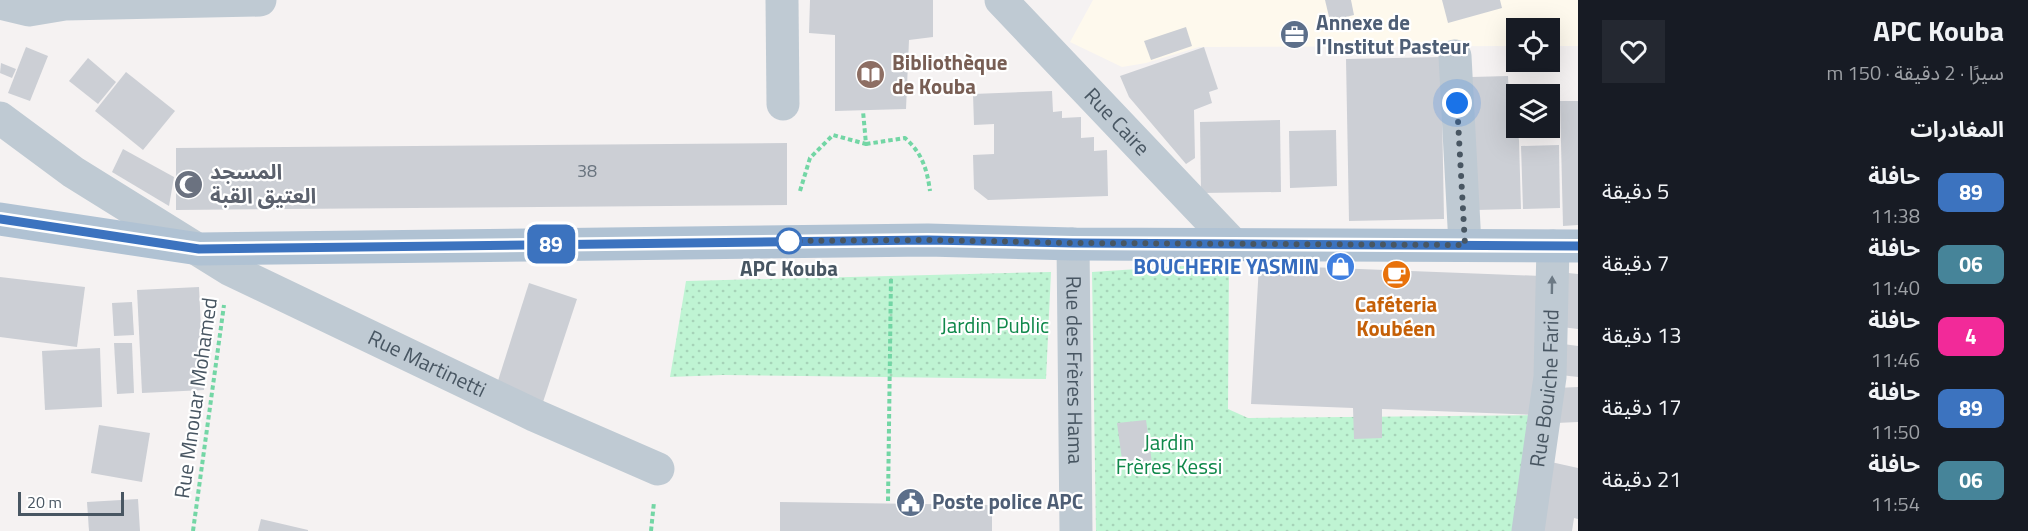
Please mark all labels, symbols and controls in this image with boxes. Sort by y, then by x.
place label: Annexe de l'Institut Pasteur [1316,6,1470,62]
text: APC Kouba [1873,9,2004,52]
map controls [1506,18,1560,138]
button: locate [1506,18,1560,72]
office icon: Annexe de l'Institut Pasteur [1279,19,1311,51]
button: heart [1602,20,1665,83]
place label: Bibliothèque de Kouba [892,46,1008,102]
text: سيرًا · 2 دقيقة · 150 m [1826,57,2004,88]
library icon: Bibliothèque de Kouba [855,59,887,91]
street label: Rue Caire [1077,80,1158,162]
button: layers [1506,84,1560,138]
your location [1442,88,1472,118]
text: المغادرات [1910,112,2004,146]
place label: المسجد العتيق القبة [210,155,316,211]
house number: 38 [577,157,597,184]
text: حافلة [1868,159,1920,193]
mosque icon: المسجد العتيق القبة [173,168,205,200]
text: 5 دقيقة [1602,174,1669,208]
text: 89 [1959,176,1983,208]
text: 11:38 [1871,200,1920,231]
line badge: 89 [524,224,578,264]
text: 89 [539,228,563,260]
marker: APC Kouba [776,228,802,254]
text: حافلة [1868,231,1920,265]
text: 7 دقيقة [1602,246,1669,280]
text: 06 [1959,248,1983,280]
place label: BOUCHERIE YASMIN [1133,250,1319,282]
shop icon: BOUCHERIE YASMIN [1324,251,1356,283]
place label: APC Kouba [740,252,838,284]
cafe icon: Caféteria Koubéen [1380,258,1412,290]
text: 11:40 [1871,272,1920,303]
street label: Rue des Frères Hama [1058,276,1092,465]
one-way arrow [1547,276,1557,295]
place label: Caféteria Koubéen [1355,288,1438,344]
street label: Rue Mnouar Mohamed [165,295,225,500]
text: حافلة [1868,303,1920,337]
park label: Jardin Public [941,309,1049,341]
street label: Rue Bouiche Farid [1520,309,1567,469]
text: 13 دقيقة [1602,318,1682,352]
text: 4 [1965,320,1977,352]
street label: Rue Martinetti [363,321,492,405]
text: 11:46 [1871,344,1920,375]
text: حافلة [1868,375,1920,409]
text: 17 دقيقة [1602,390,1682,424]
text: 89 [1959,392,1983,424]
text: 11:50 [1871,416,1920,447]
park label: Jardin Frères Kessi [1116,426,1222,482]
text: حافلة [1868,447,1920,481]
text: 21 دقيقة [1602,462,1682,496]
text: 06 [1959,464,1983,496]
place label: Poste police APC [932,485,1083,517]
public building icon: Poste police APC [895,486,927,518]
text: 11:54 [1871,488,1920,519]
scale bar [18,489,124,516]
text: 20 m [27,490,62,514]

